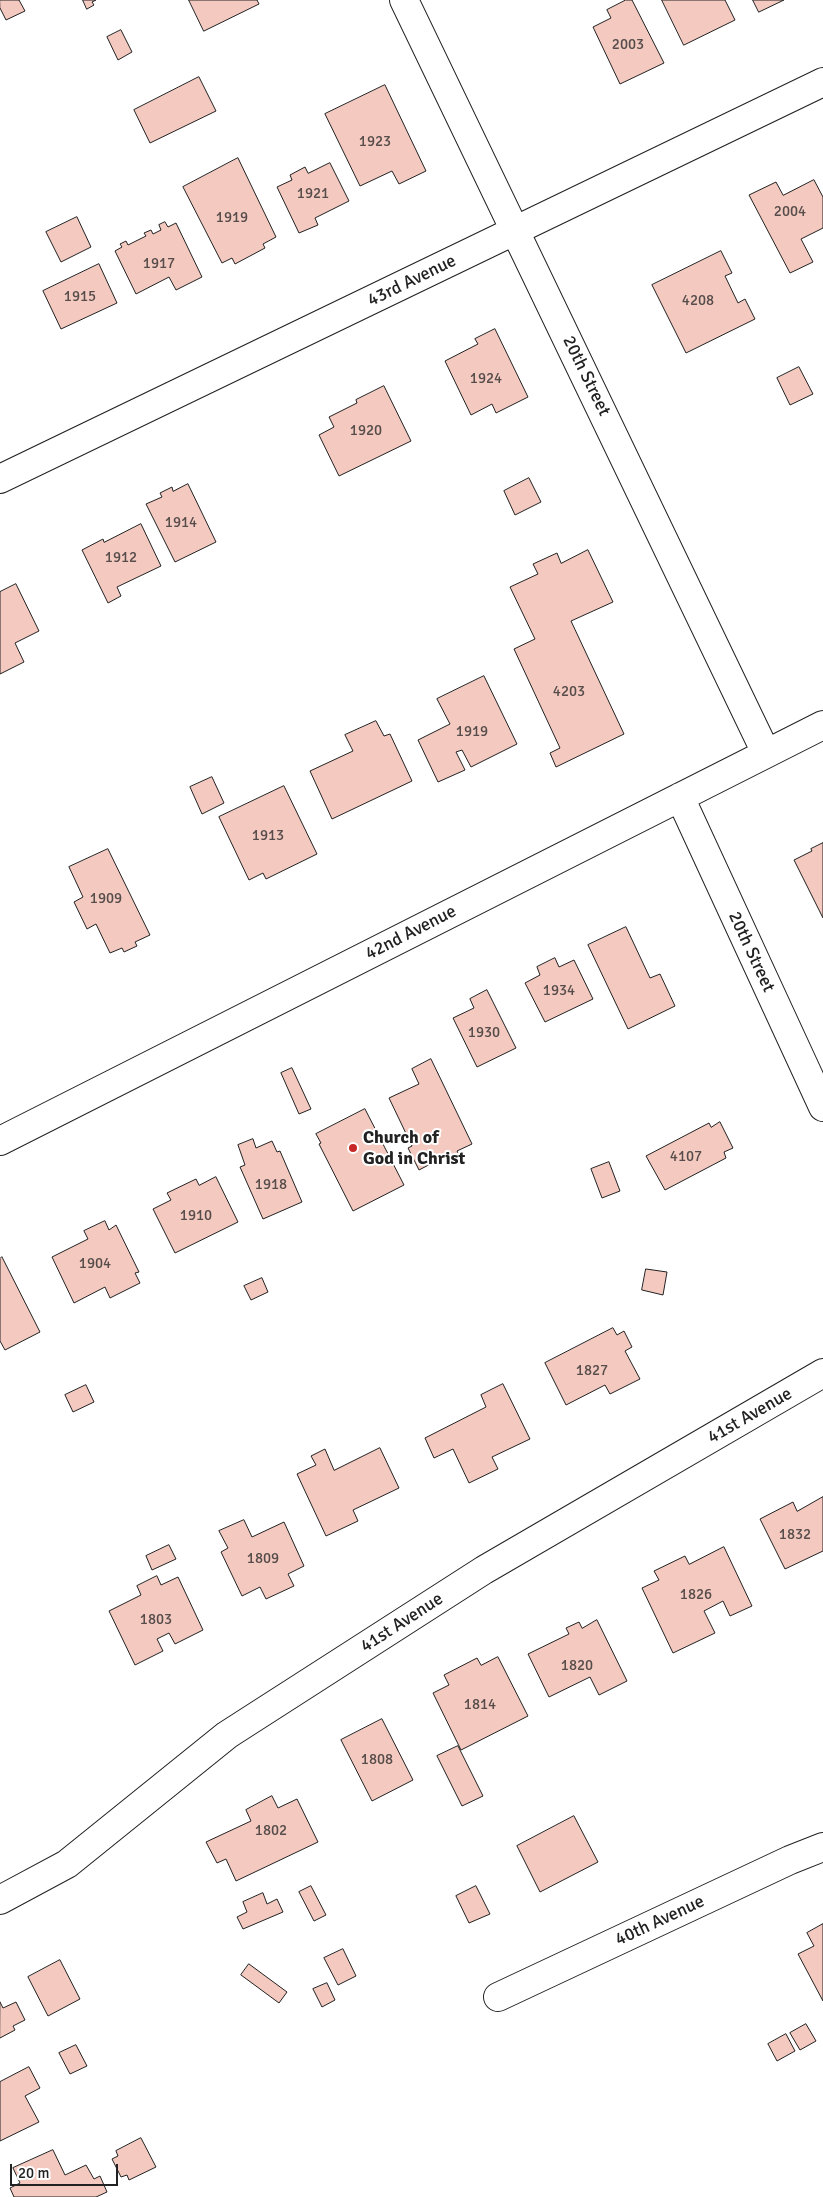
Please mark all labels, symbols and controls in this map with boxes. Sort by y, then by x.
house number: 2003 [612,36,644,54]
house number: 1923 [359,133,391,151]
house number: 1921 [297,185,329,203]
house number: 2004 [774,203,806,221]
house number: 1919 [216,209,248,227]
street label: 43rd Avenue [364,250,460,312]
house number: 1917 [143,255,175,273]
house number: 1915 [64,288,96,306]
house number: 4208 [682,292,714,310]
street label: 20th Street [557,332,615,420]
house number: 1924 [470,370,502,388]
house number: 1920 [350,422,382,440]
house number: 1914 [165,514,197,532]
house number: 1912 [105,549,137,567]
house number: 4203 [553,683,585,701]
house number: 1919 [456,723,488,741]
house number: 1913 [252,827,284,845]
house number: 1909 [90,890,122,908]
street label: 42nd Avenue [362,901,460,965]
street label: 20th Street [723,908,779,996]
house number: 1934 [543,982,575,1000]
house number: 1930 [468,1024,500,1042]
place label: Church of God in Christ [363,1127,465,1170]
marker: Church of God in Christ [347,1142,359,1154]
house number: 4107 [670,1148,702,1166]
house number: 1918 [255,1176,287,1194]
house number: 1910 [180,1207,212,1225]
house number: 1904 [79,1255,111,1273]
house number: 1827 [576,1362,608,1380]
street label: 41st Avenue [704,1383,796,1449]
house number: 1832 [779,1526,811,1544]
house number: 1809 [247,1550,279,1568]
house number: 1826 [680,1586,712,1604]
street label: 41st Avenue [357,1588,447,1658]
house number: 1803 [140,1611,172,1629]
house number: 1820 [561,1657,593,1675]
house number: 1814 [464,1696,496,1714]
house number: 1808 [361,1751,393,1769]
house number: 1802 [255,1822,287,1840]
street label: 40th Avenue [612,1891,708,1951]
scale bar [12,2154,120,2186]
text: 20 m [18,2164,49,2182]

